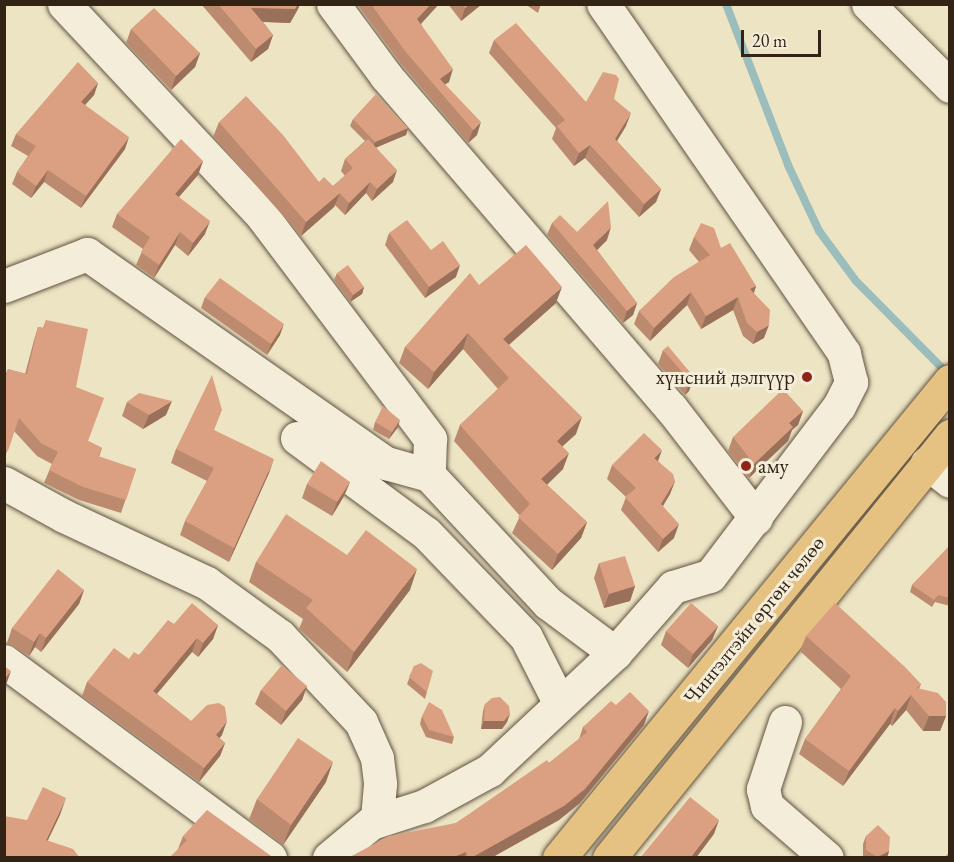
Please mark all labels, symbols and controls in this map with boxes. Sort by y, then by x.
scale bar [744,18,824,56]
text: 20 m [752,29,787,52]
place label: хүнсний дэлгүүр [656,364,795,390]
marker: хүнсний дэлгүүр [800,370,814,384]
place label: аму [758,453,789,479]
marker: аму [739,459,753,473]
street label: Чингэлтэйн өргөн чөлөө [678,531,830,709]

